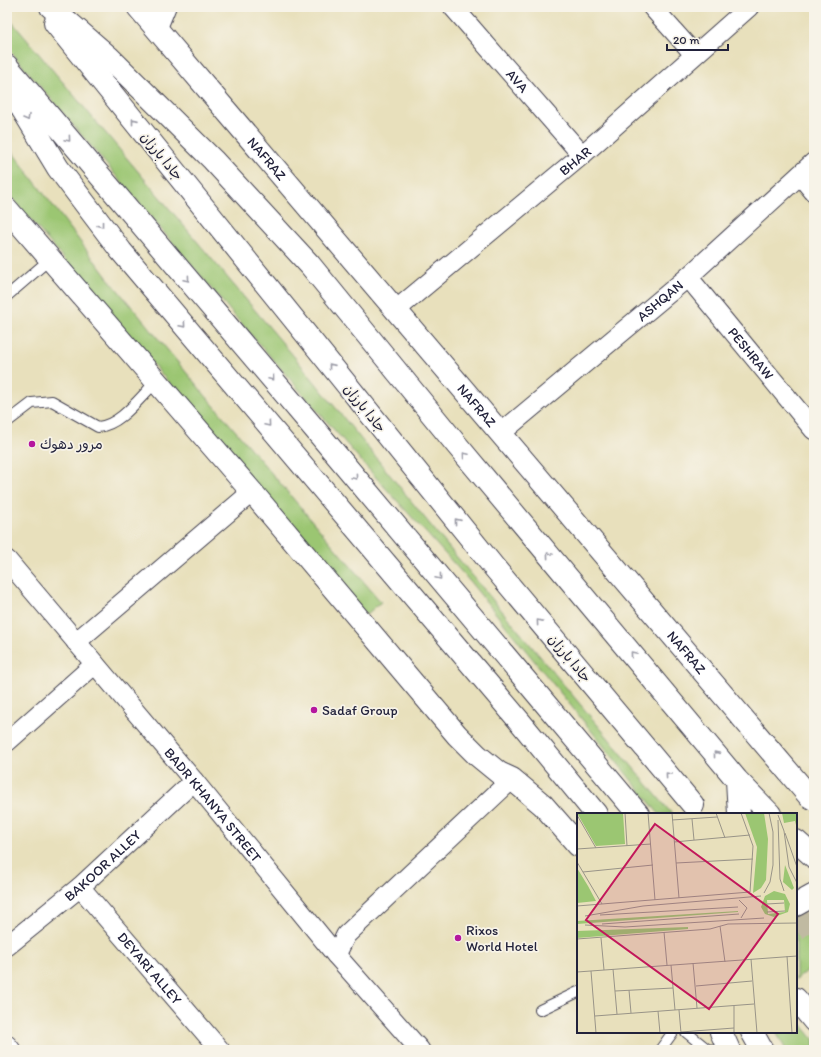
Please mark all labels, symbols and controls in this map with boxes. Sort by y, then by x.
scale bar [667,26,728,52]
text: 20 m [673,33,700,47]
street label: AVA [502,66,532,96]
one-way arrow [23,114,30,121]
one-way arrow [132,119,139,126]
street label: جادا بارزان [137,129,186,184]
one-way arrow [64,134,71,141]
street label: NAFRAZ [243,134,290,184]
street label: BHAR [556,143,595,179]
one-way arrow [96,220,103,227]
one-way arrow [183,274,190,281]
street label: ASHQAN [634,277,687,325]
one-way arrow [179,320,186,328]
street label: PESHRAW [724,324,777,383]
one-way arrow [329,363,336,370]
one-way arrow [267,373,274,381]
street label: جادا بارزان [340,381,389,436]
street label: NAFRAZ [453,381,500,431]
one-way arrow [263,419,270,427]
place label: مرور دهوك [40,436,103,453]
marker: مرور دهوك [27,439,37,449]
one-way arrow [462,453,469,460]
one-way arrow [351,473,358,480]
one-way arrow [454,519,461,526]
one-way arrow [546,552,553,559]
one-way arrow [434,572,441,579]
one-way arrow [537,619,544,626]
street label: NAFRAZ [663,628,709,678]
street label: جادا بارزان [545,631,595,686]
one-way arrow [630,651,637,659]
place label: Sadaf Group [322,702,398,719]
marker: Sadaf Group [309,705,319,715]
street label: BADR KHANYA STREET [160,744,265,866]
one-way arrow [714,751,721,758]
one-way arrow [665,772,672,779]
inset map [577,813,797,1033]
street label: BAKOOR ALLEY [61,827,145,905]
place label: Rixos World Hotel [466,922,538,955]
street label: DEYARI ALLEY [114,929,185,1008]
marker: Rixos World Hotel [453,933,463,943]

